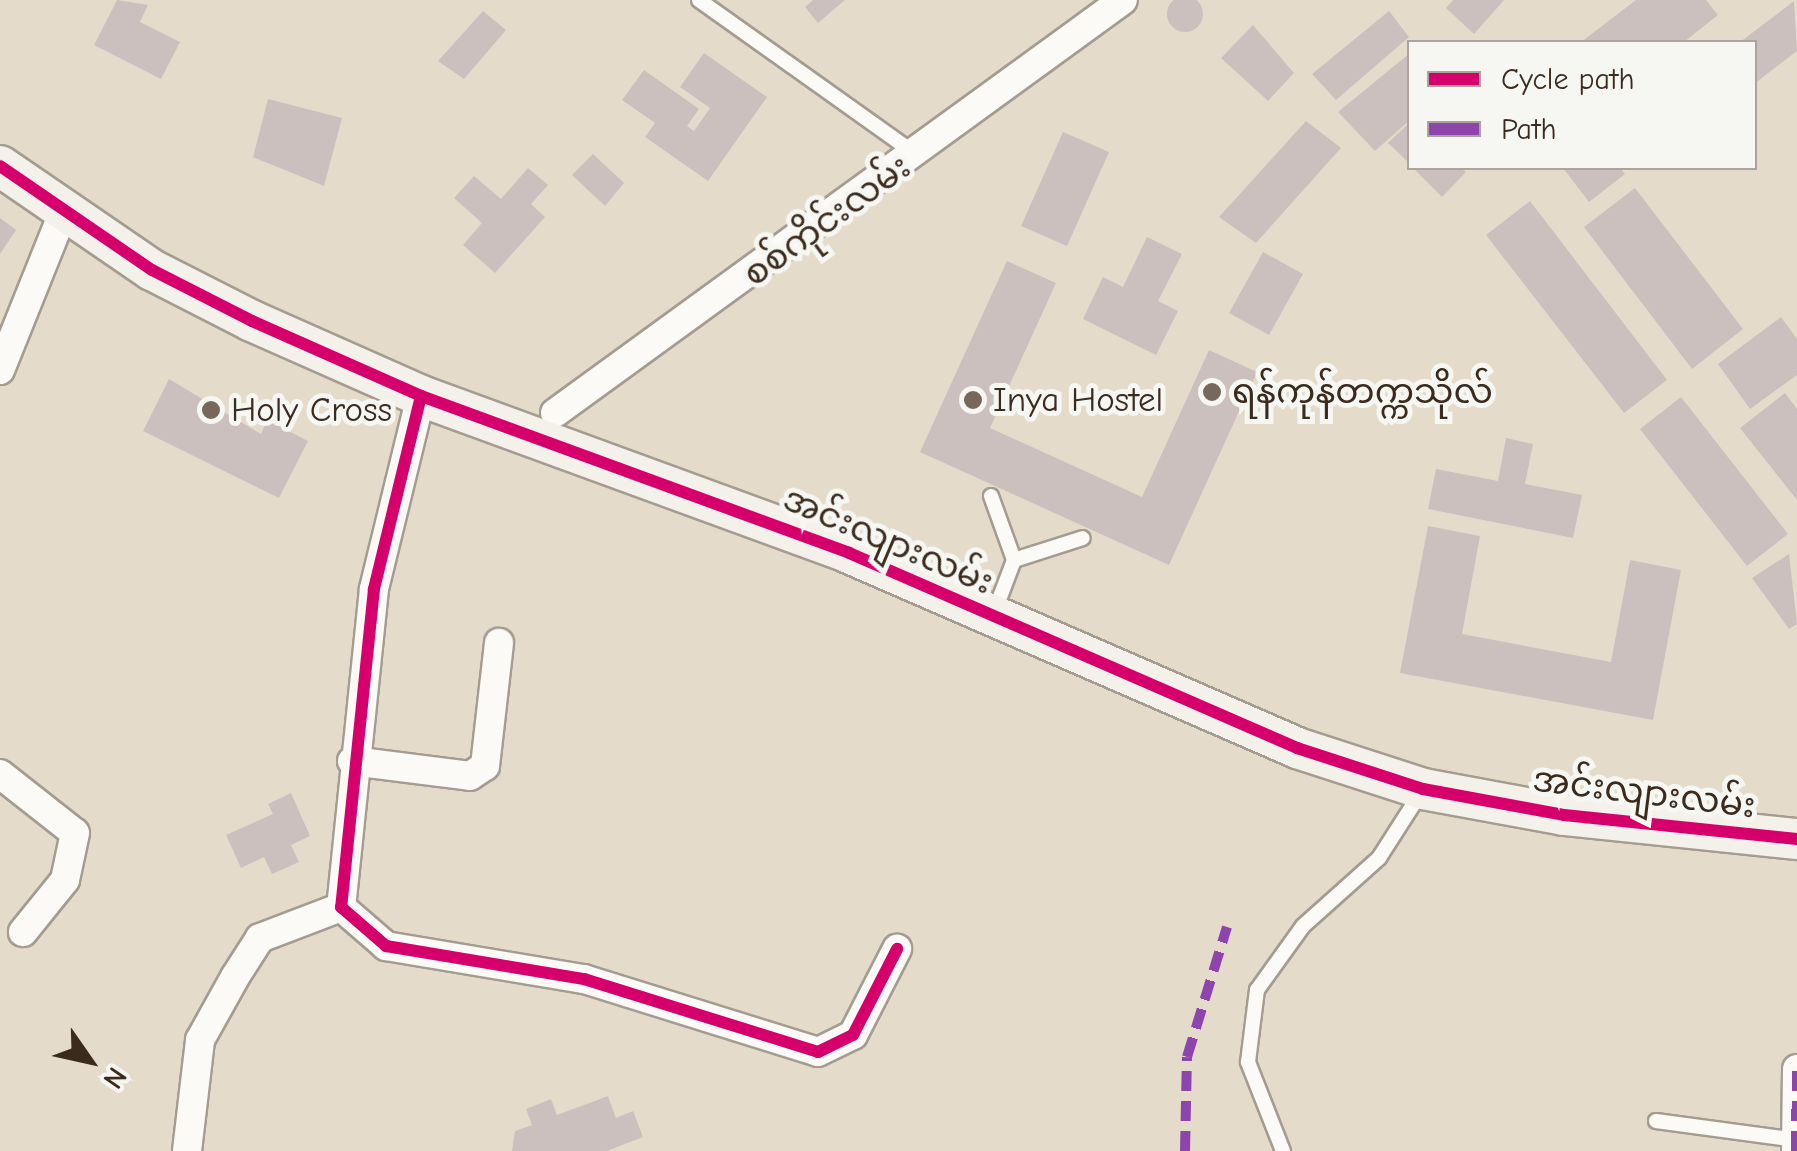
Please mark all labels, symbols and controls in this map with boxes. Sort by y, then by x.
legend [1407,40,1757,170]
text: Cycle path [1501,62,1635,97]
text: Path [1501,112,1557,147]
street label: စစ်ကိုင်းလမ်း [735,146,919,296]
place label: ရန်ကုန်တက္ကသိုလ် [1232,371,1493,413]
place label: Inya Hostel [993,379,1163,421]
marker: ရန်ကုန်တက္ကသိုလ် [1201,381,1223,403]
place label: Holy Cross [231,389,392,431]
marker: Inya Hostel [962,389,984,411]
marker: Holy Cross [200,399,222,421]
street label: အင်းလျားလမ်း [777,478,999,604]
street label: အင်းလျားလမ်း [1530,759,1758,827]
north arrow [40,1011,140,1111]
text: N [97,1061,133,1094]

